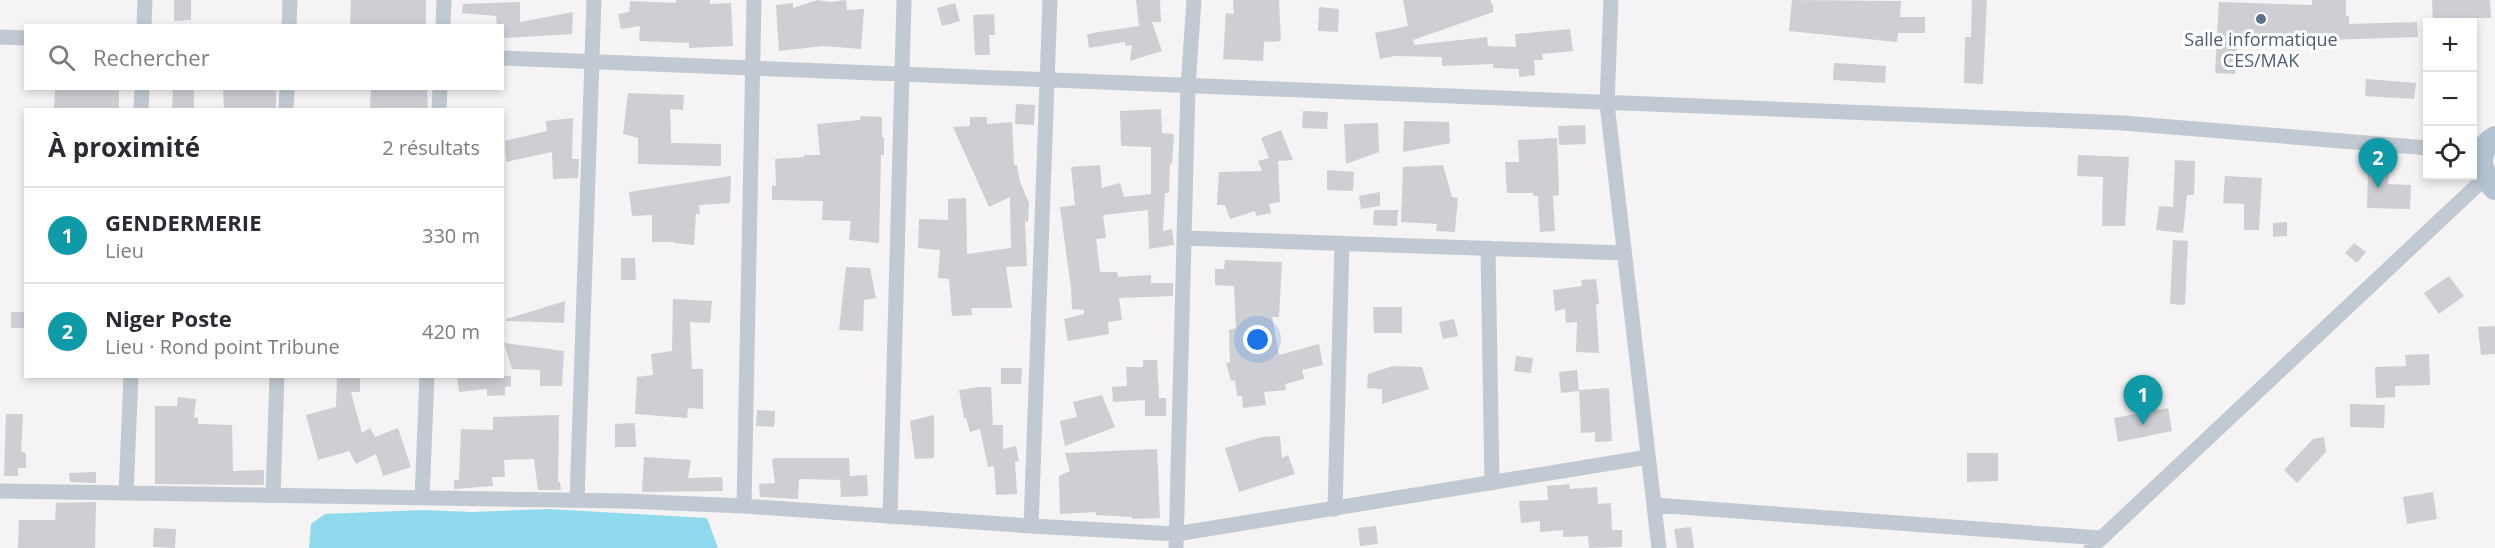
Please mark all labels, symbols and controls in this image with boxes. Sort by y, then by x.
marker: Salle informatique CES/MAK [2254,12,2268,26]
map controls [2423,18,2477,180]
button: + [2423,18,2477,72]
search box [24,24,504,90]
place label: Salle informatique CES/MAK [2184,27,2338,72]
icon: search [45,41,78,74]
text: Rechercher [93,42,210,72]
button: − [2423,72,2477,126]
button: locate [2423,126,2477,180]
text: À proximité [48,129,200,165]
text: 2 résultats [382,134,480,161]
pin: 2 [2358,138,2398,188]
text: GENDERMERIE [105,207,261,237]
text: 1 [62,222,73,249]
text: 330 m [422,222,480,249]
text: Lieu [105,237,144,264]
text: Niger Poste [105,303,232,333]
text: 2 [62,318,73,345]
text: 420 m [422,318,480,345]
your location [1243,325,1272,354]
text: Lieu · Rond point Tribune [105,333,340,360]
pin: 1 [2124,376,2162,425]

